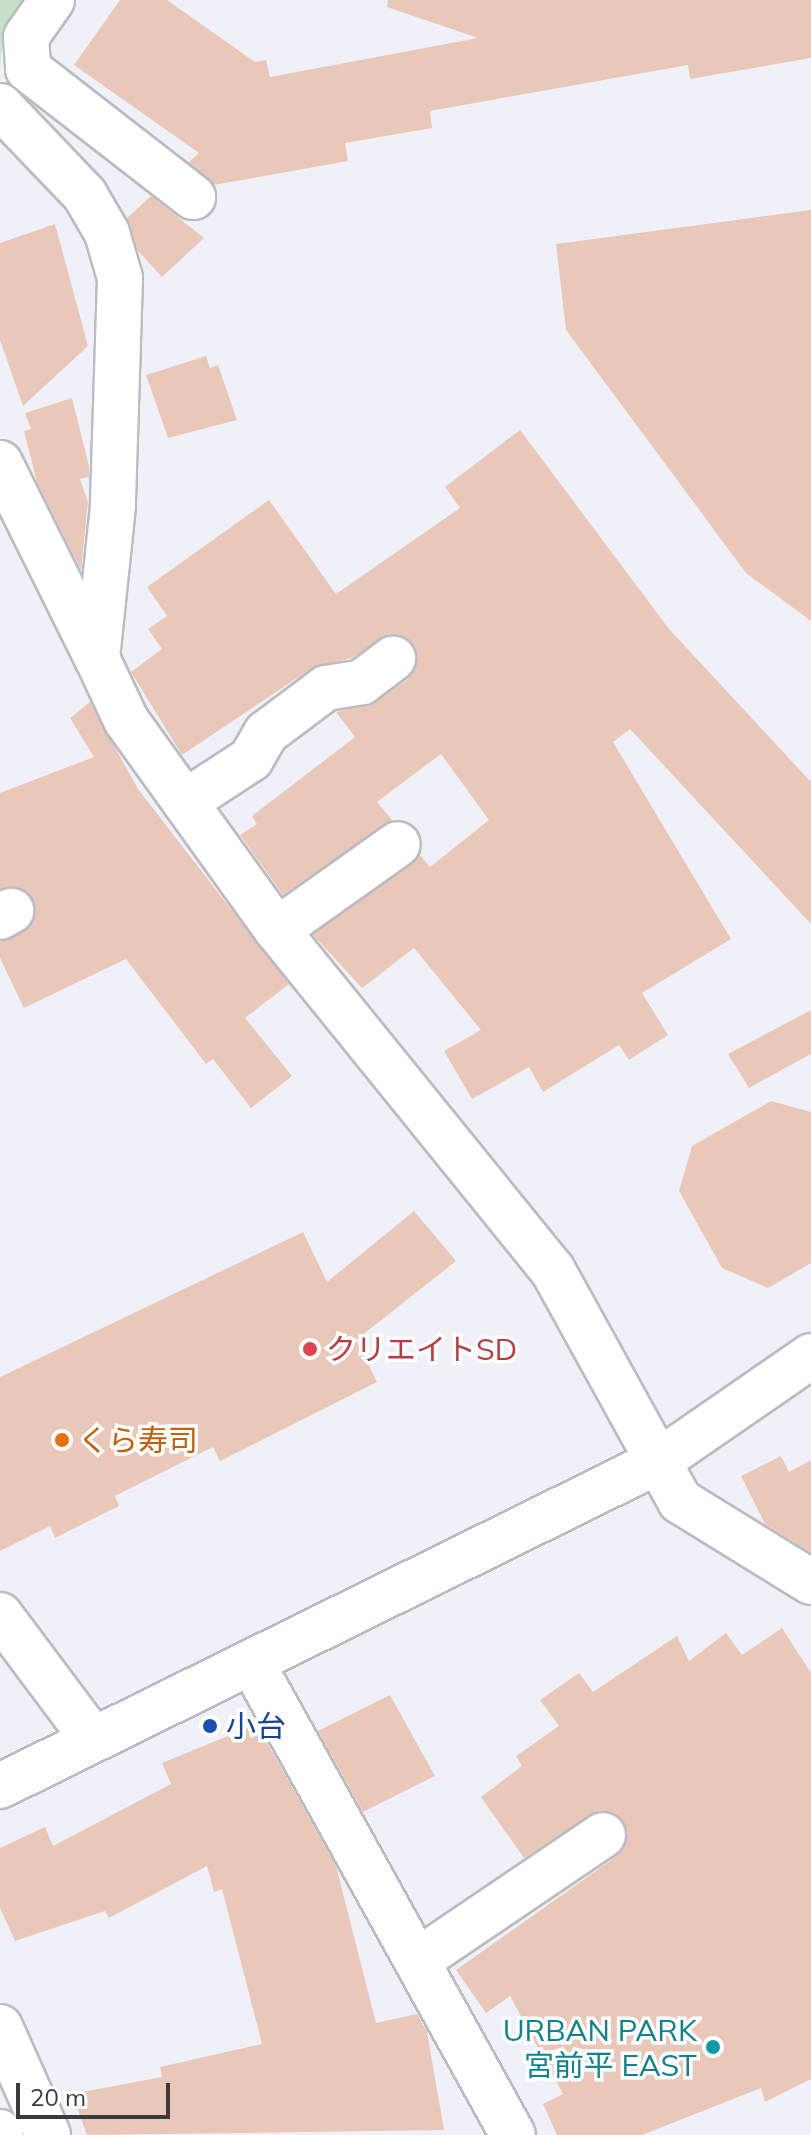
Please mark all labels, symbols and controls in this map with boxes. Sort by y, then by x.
place label: クリエイトSD [326,1331,517,1367]
marker: クリエイトSD [301,1340,319,1358]
place label: くら寿司 [78,1422,198,1458]
marker: くら寿司 [53,1431,71,1449]
place label: 小台 [226,1708,286,1744]
marker: 小台 [201,1717,219,1735]
place label: URBAN PARK 宮前平 EAST [503,2012,697,2082]
marker: URBAN PARK 宮前平 EAST [704,2038,722,2056]
scale bar [20,2067,174,2117]
text: 20 m [30,2082,86,2112]

